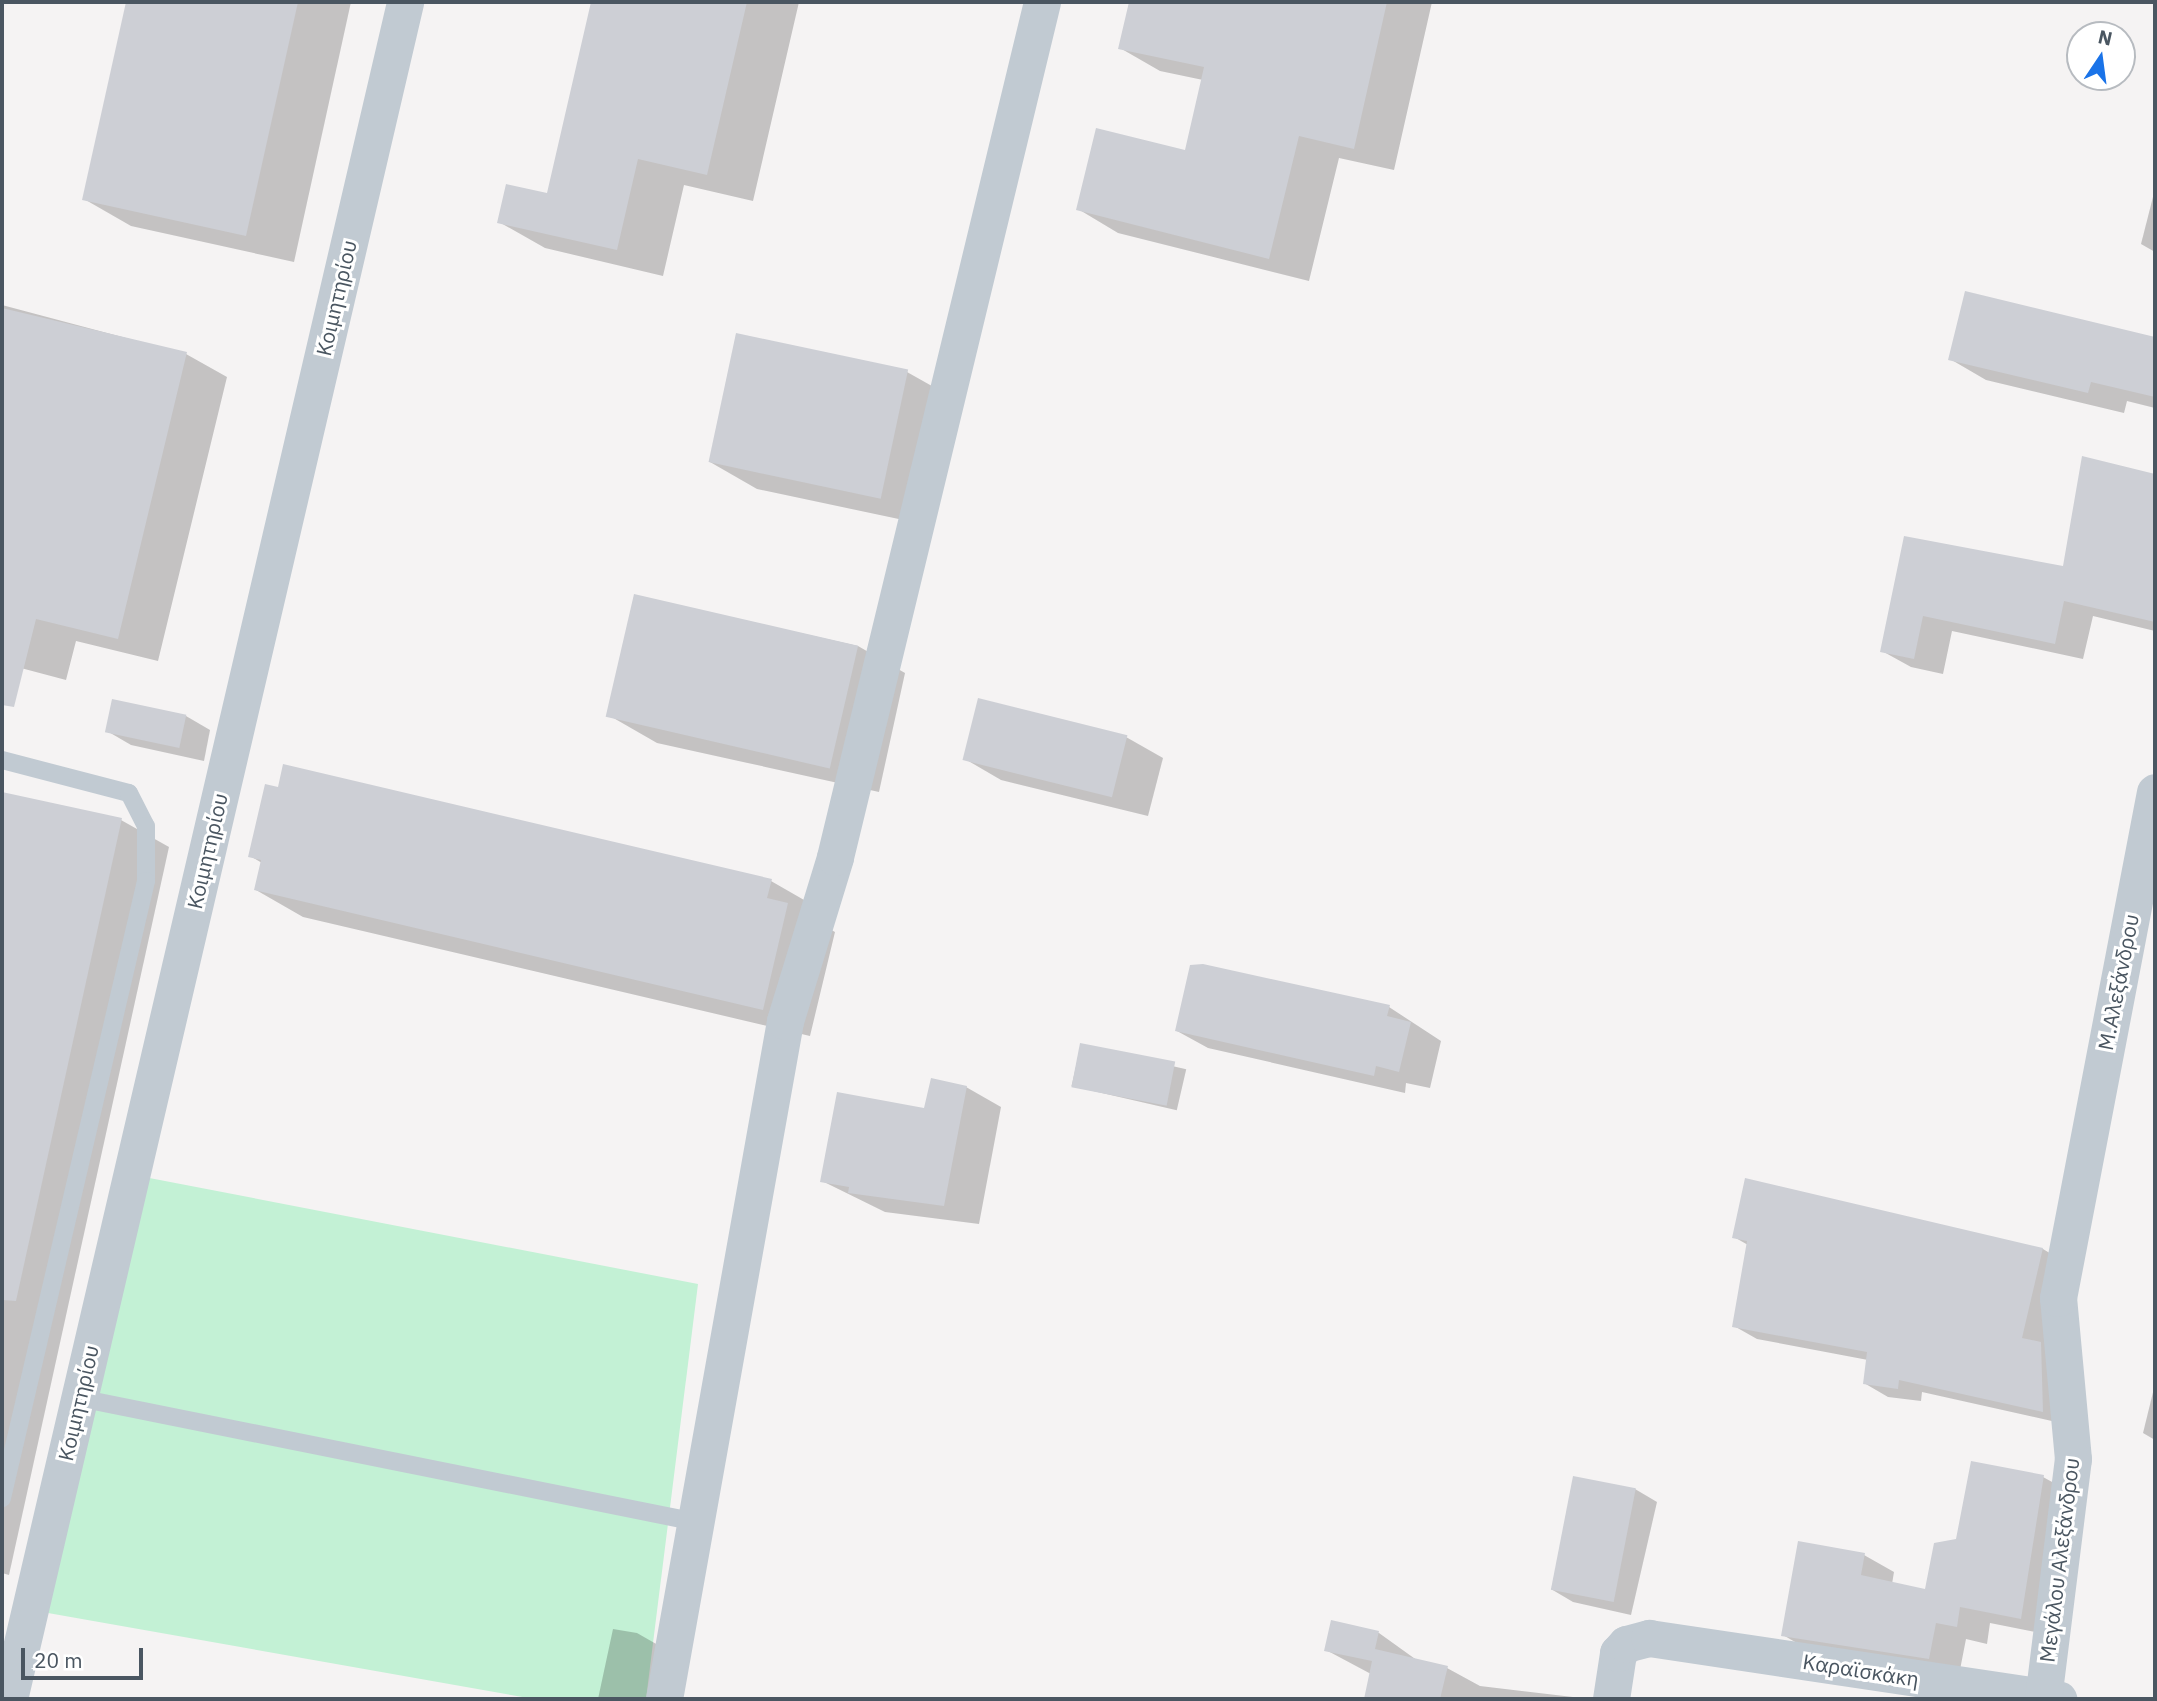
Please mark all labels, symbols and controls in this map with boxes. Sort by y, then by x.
north arrow [2066,21,2136,91]
text: N [2096,24,2115,51]
street label: Κοιμητηρίου [310,238,362,358]
street label: Κοιμητηρίου [181,791,233,911]
street label: Μ.Αλεξάνδρου [2092,912,2144,1052]
street label: Κοιμητηρίου [52,1343,104,1463]
street label: Μεγάλου Αλεξάνδρου [2034,1456,2084,1664]
scale bar [24,1634,147,1678]
text: 20 m [34,1646,83,1674]
street label: Καραϊσκάκη [1801,1648,1921,1692]

